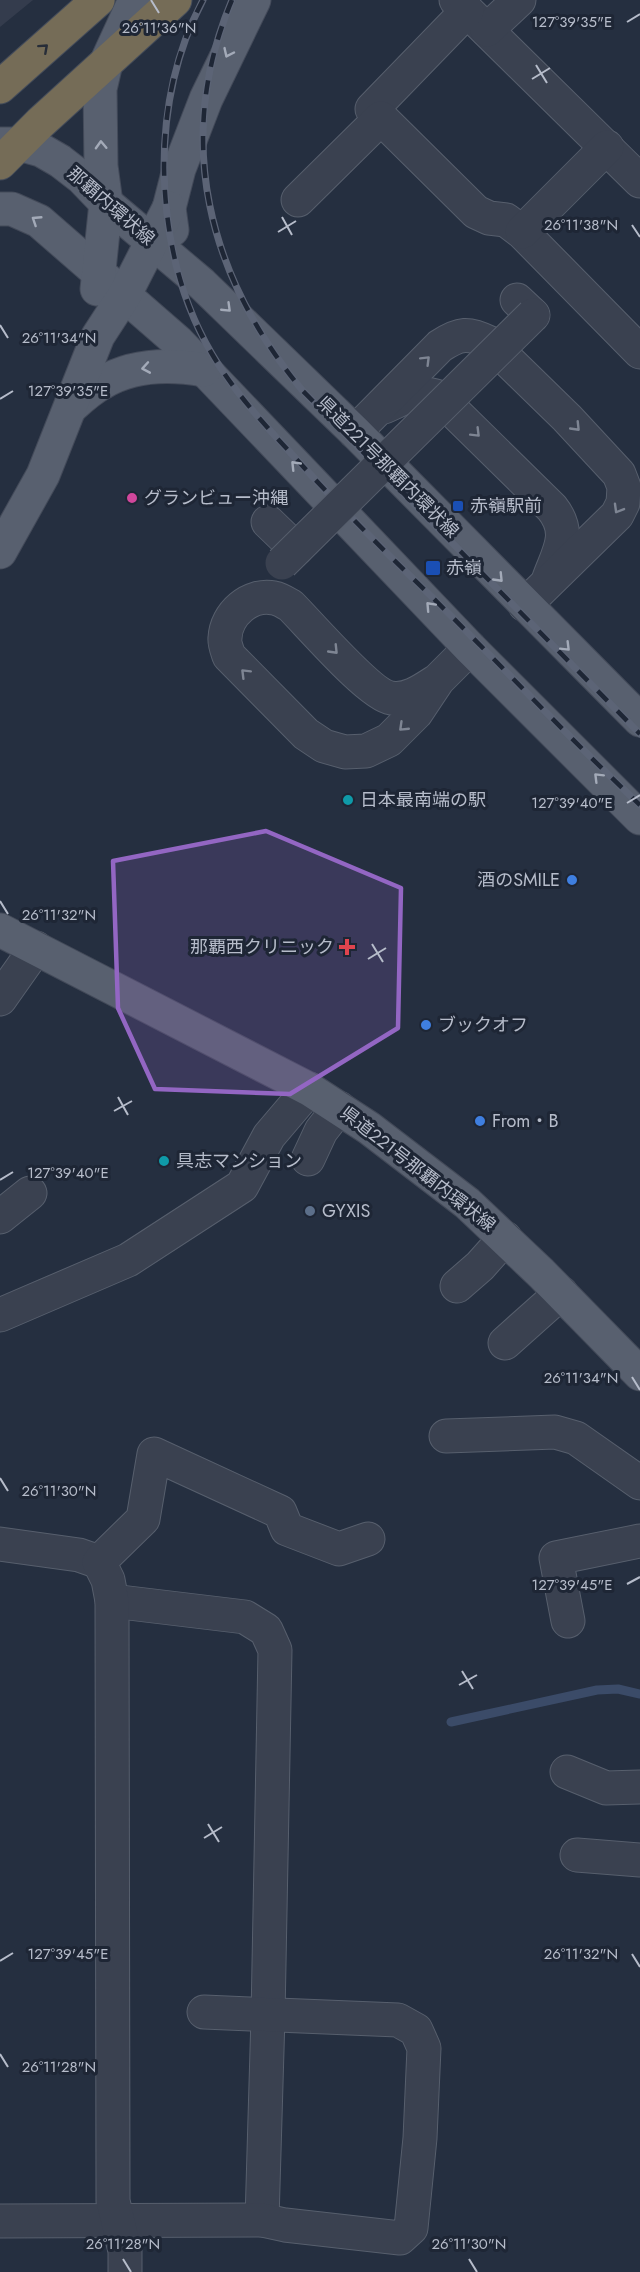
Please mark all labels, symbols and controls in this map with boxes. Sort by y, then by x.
text: 127°39'35"E [532,11,612,33]
text: 26°11'36"N [122,17,196,39]
one-way arrow [37,44,48,55]
one-way arrow [224,46,236,57]
one-way arrow [94,140,107,149]
street label: 那覇内環状線 [62,161,160,251]
text: 26°11'38"N [544,214,618,236]
one-way arrow [32,216,42,228]
one-way arrow [220,301,230,312]
text: 26°11'34"N [22,327,96,349]
one-way arrow [418,357,429,368]
one-way arrow [141,362,151,374]
text: 127°39'35"E [28,380,108,402]
street label: 県道221号那覇内環状線 [311,390,465,544]
one-way arrow [569,421,580,431]
one-way arrow [470,426,480,437]
one-way arrow [292,461,303,472]
place label: グランビュー沖縄 [144,485,288,511]
marker: グランビュー沖縄 [125,491,139,505]
place label: 赤嶺駅前 [470,493,542,519]
marker: 赤嶺駅前 [451,499,465,513]
one-way arrow [614,503,625,514]
place label: 赤嶺 [446,555,482,581]
marker: 赤嶺 [424,559,442,577]
one-way arrow [492,571,503,582]
one-way arrow [426,602,437,613]
one-way arrow [559,639,570,650]
one-way arrow [327,643,338,653]
one-way arrow [242,669,253,680]
one-way arrow [399,719,410,730]
one-way arrow [595,773,606,784]
place label: 日本最南端の駅 [360,787,486,813]
text: 127°39'40"E [531,792,613,814]
marker: 日本最南端の駅 [341,793,355,807]
place label: 酒のSMILE [477,867,560,893]
marker: 酒のSMILE [565,873,579,887]
text: 26°11'32"N [22,904,96,926]
place label: 那覇西クリニック [190,934,334,960]
marker: 那覇西クリニック [338,938,356,956]
place label: ブックオフ [438,1012,528,1038]
marker: ブックオフ [419,1018,433,1032]
street label: 県道221号那覇内環状線 [335,1100,501,1238]
place label: From・B [492,1108,558,1134]
marker: From・B [473,1114,487,1128]
place label: 具志マンション [176,1148,302,1174]
marker: 具志マンション [157,1154,171,1168]
text: 127°39'40"E [27,1162,109,1184]
place label: GYXIS [322,1198,370,1224]
marker: GYXIS [303,1204,317,1218]
text: 26°11'34"N [544,1367,618,1389]
text: 26°11'30"N [22,1480,96,1502]
text: 127°39'45"E [532,1574,612,1596]
text: 127°39'45"E [28,1943,108,1965]
text: 26°11'32"N [544,1943,618,1965]
text: 26°11'28"N [22,2056,96,2078]
text: 26°11'28"N [86,2233,160,2255]
text: 26°11'30"N [432,2233,506,2255]

